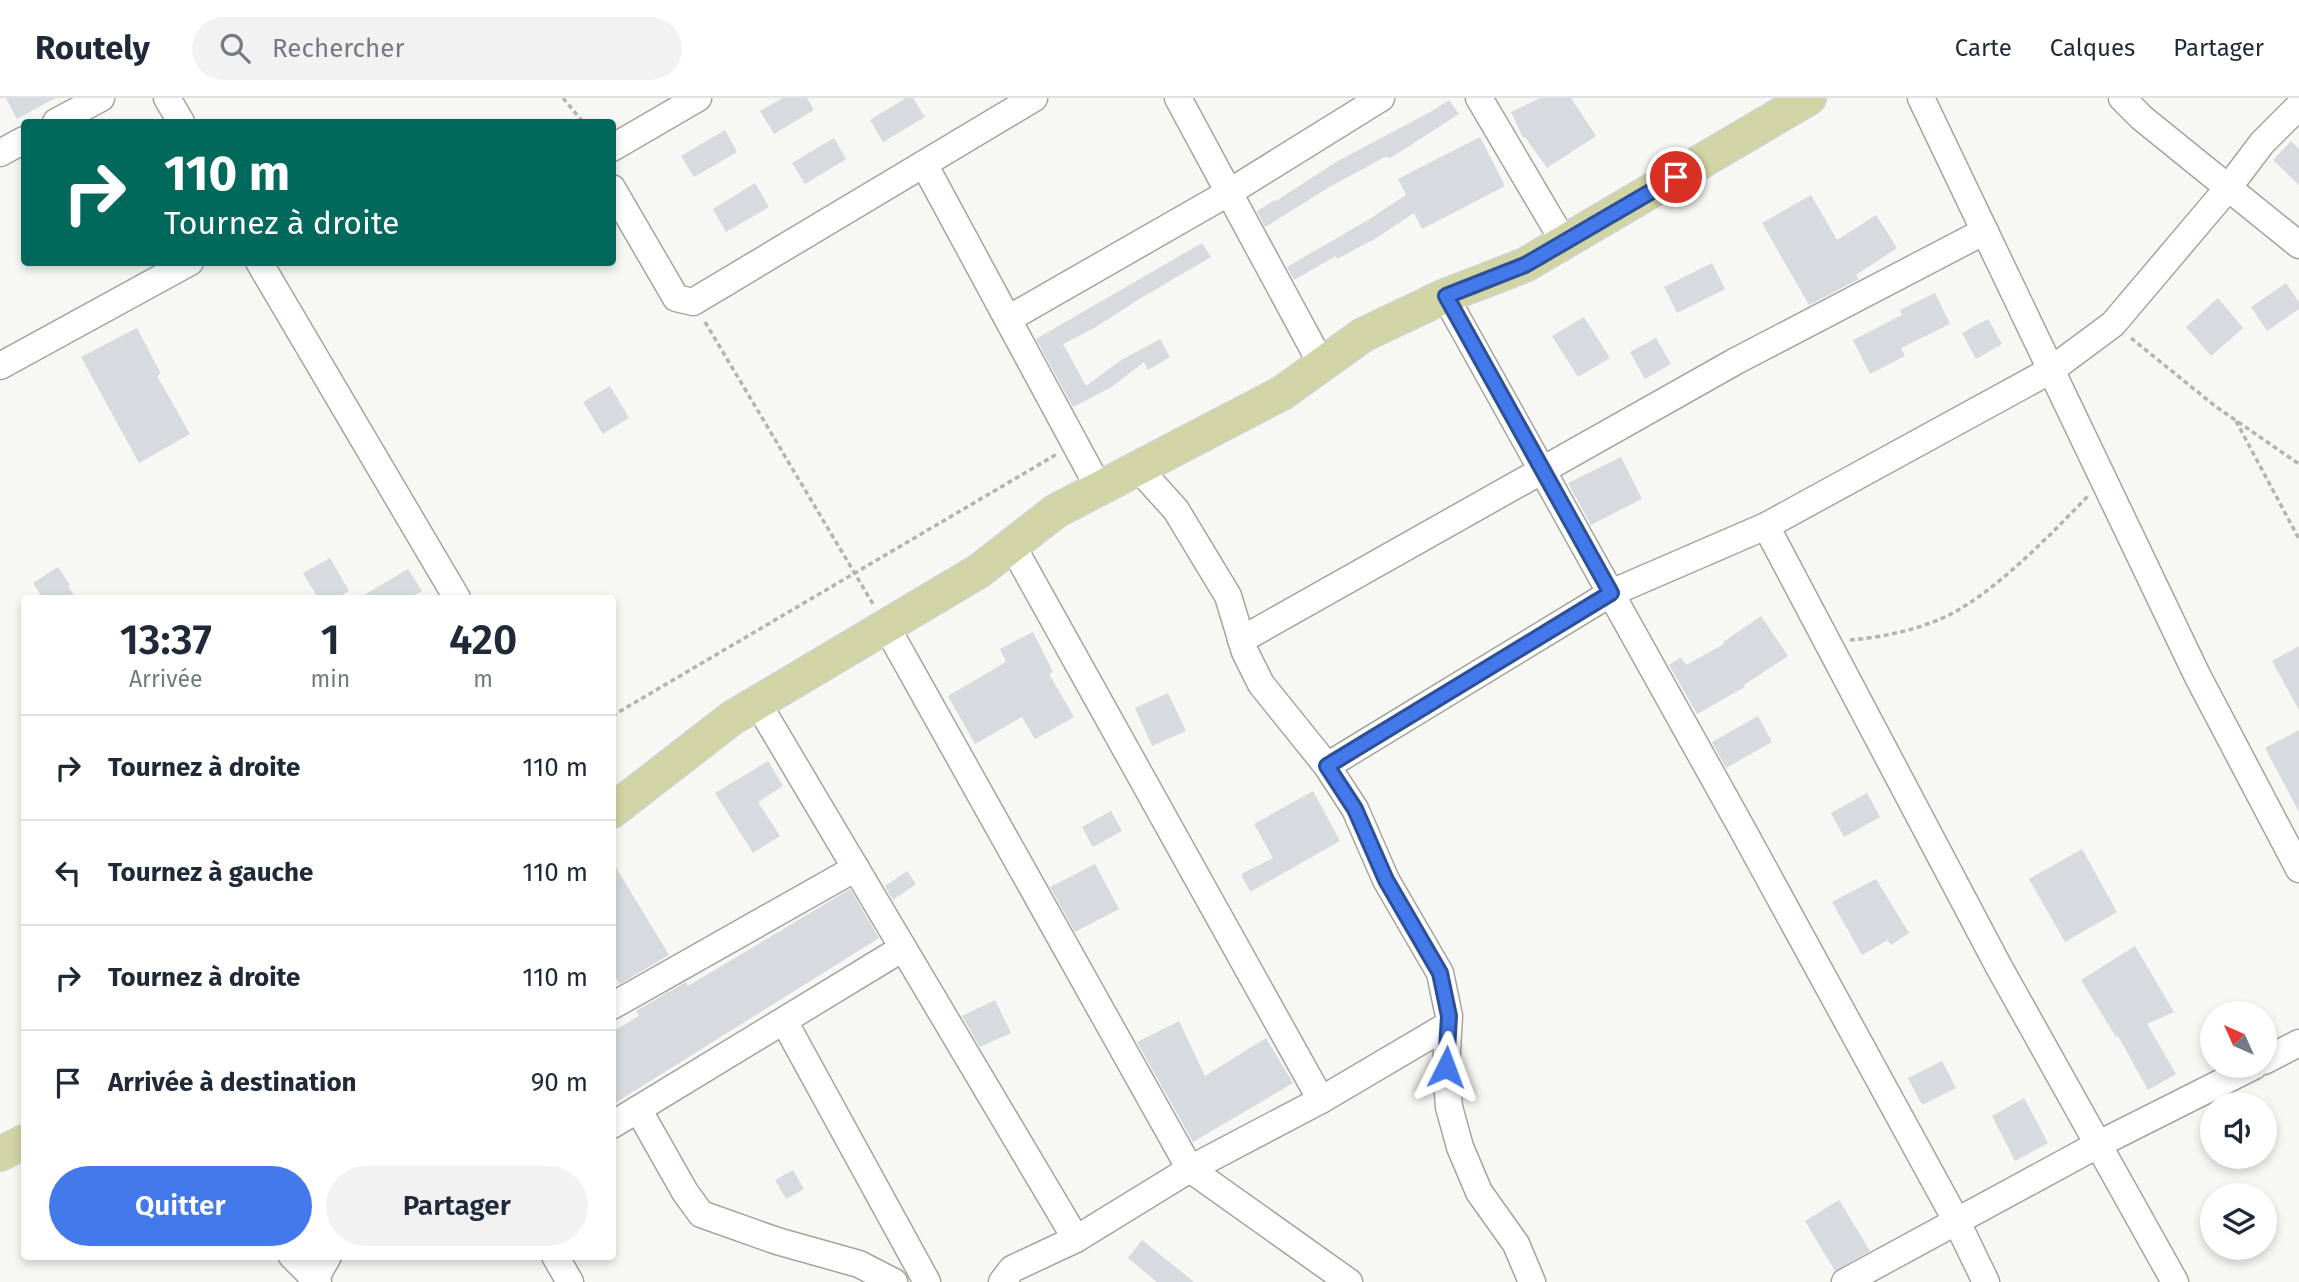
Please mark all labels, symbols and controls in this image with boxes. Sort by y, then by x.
search box [192,17,682,80]
text: Routely [35,28,150,68]
icon: search [216,29,254,67]
text: Rechercher [272,33,404,64]
text: Carte [1955,34,2012,62]
text: Calques [2050,34,2135,62]
text: Partager [2173,34,2264,62]
text: 110 m [164,144,290,203]
icon: right [49,147,140,238]
pin [1646,147,1706,207]
icon: arrive [1657,158,1695,196]
text: Tournez à droite [164,204,400,242]
text: 13:37 [120,615,212,665]
text: 1 [321,615,340,665]
text: 420 [449,615,517,665]
text: Arrivée [129,665,203,693]
text: min [311,665,350,693]
text: m [473,665,493,693]
icon: right [49,749,87,787]
text: Tournez à droite [108,752,300,783]
text: 110 m [522,752,588,783]
icon: left [49,854,87,892]
text: Tournez à gauche [108,857,313,888]
text: 110 m [522,857,588,888]
icon: right [49,959,87,997]
text: Tournez à droite [108,962,300,993]
text: 110 m [522,962,588,993]
north arrow [2200,1001,2277,1078]
map controls [2200,1001,2277,1260]
position arrow [1409,1030,1483,1104]
icon: arrive [49,1064,87,1102]
text: Arrivée à destination [108,1067,357,1098]
text: 90 m [531,1067,588,1098]
button: sound [2200,1092,2277,1169]
button: Quitter [49,1166,312,1246]
button: Partager [326,1166,588,1246]
button: layers [2200,1183,2277,1260]

